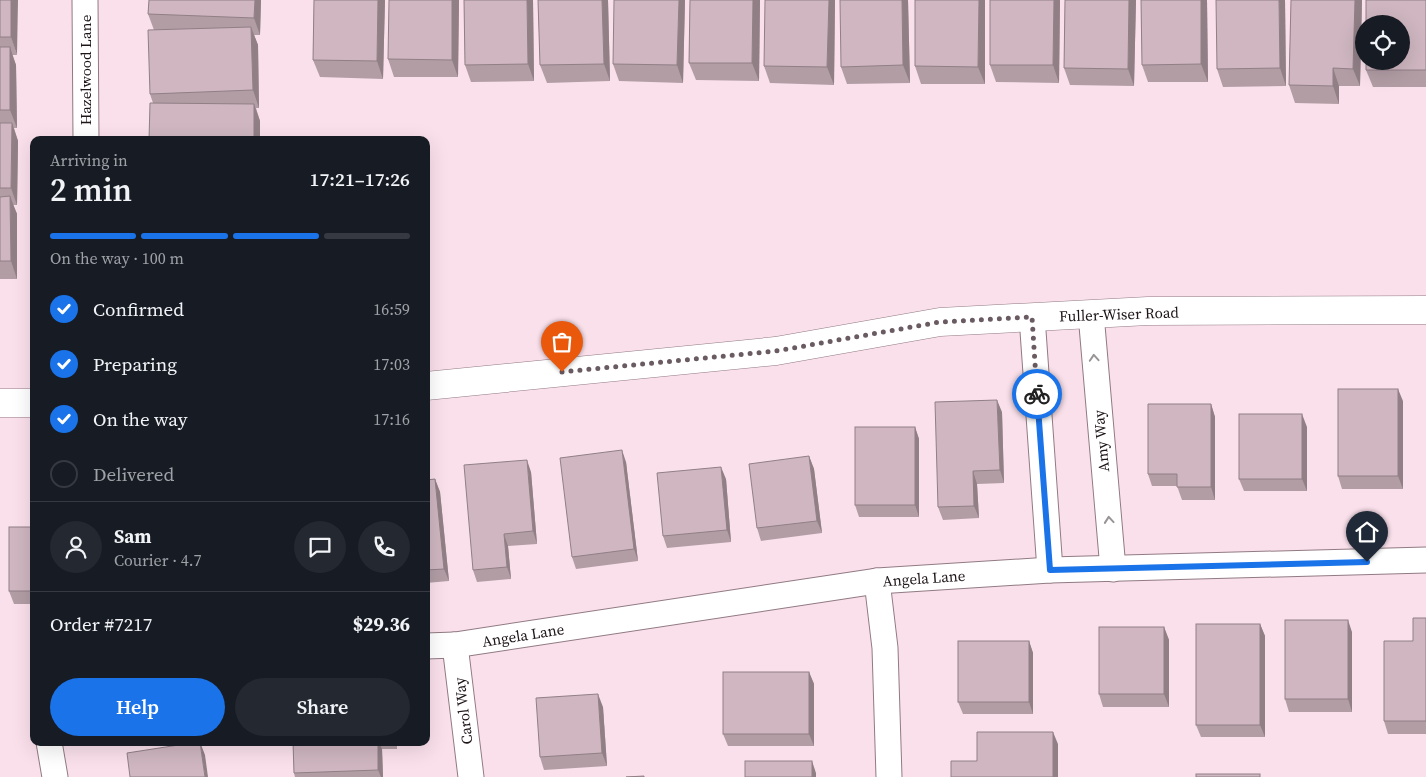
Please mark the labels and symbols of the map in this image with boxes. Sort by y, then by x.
street label: Hazelwood Lane [75,14,96,125]
street label: Fuller-Wiser Road [1059,301,1180,327]
pin [541,321,583,372]
one-way arrow [1089,354,1100,362]
courier [1012,369,1062,419]
street label: Amy Way [1088,409,1114,473]
pin [1346,511,1388,562]
one-way arrow [1103,516,1114,524]
street label: Angela Lane [882,565,966,591]
street label: Angela Lane [480,618,566,652]
street label: Carol Way [448,676,478,746]

